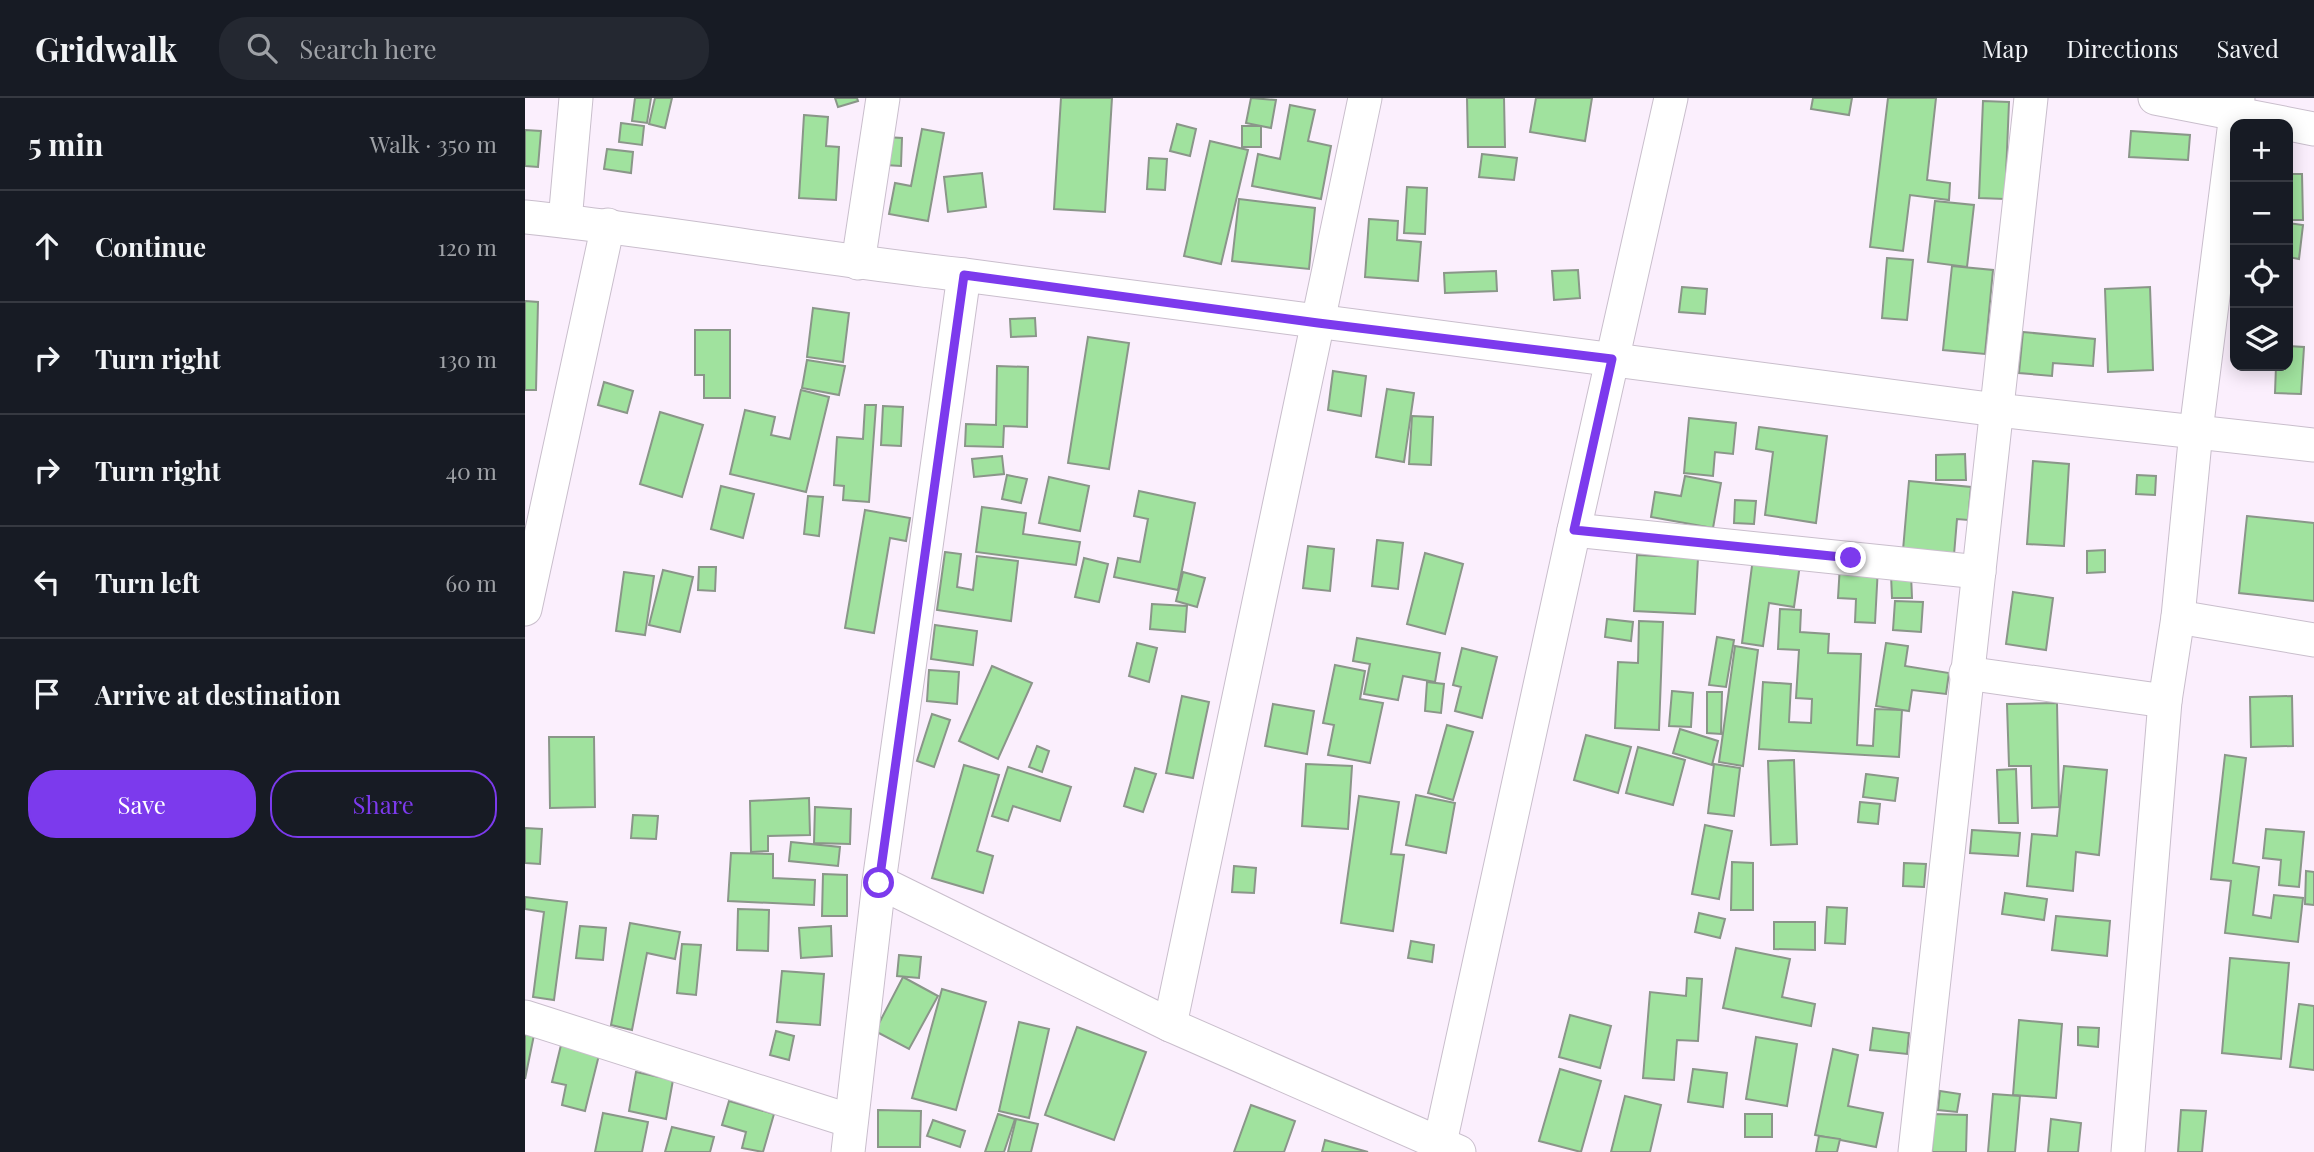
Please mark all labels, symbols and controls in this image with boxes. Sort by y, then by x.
search box [219,17,709,80]
text: Gridwalk [35,26,177,70]
icon: search [243,29,281,67]
text: Search here [299,31,437,66]
text: Map [1982,32,2028,64]
text: Directions [2066,32,2179,64]
text: Saved [2217,32,2279,64]
map controls [2230,119,2293,371]
button: + [2230,119,2293,182]
text: 5 min [28,124,103,164]
text: Walk · 350 m [370,128,497,159]
button: − [2230,182,2293,245]
icon: ahead [28,227,66,265]
text: Continue [95,229,206,264]
text: 120 m [438,231,497,262]
button: locate [2230,245,2293,308]
button: layers [2230,308,2293,371]
icon: right [28,339,66,377]
text: Turn right [95,341,221,376]
text: 130 m [439,343,497,374]
icon: right [28,451,66,489]
text: Turn right [95,453,221,488]
text: 40 m [446,455,497,486]
route end [1835,542,1866,573]
icon: left [28,563,66,601]
text: Turn left [95,565,200,600]
text: 60 m [445,567,497,598]
icon: arrive [28,675,66,713]
text: Arrive at destination [95,677,341,712]
button: Save [28,770,256,838]
button: Share [270,770,497,838]
route start [863,867,894,898]

